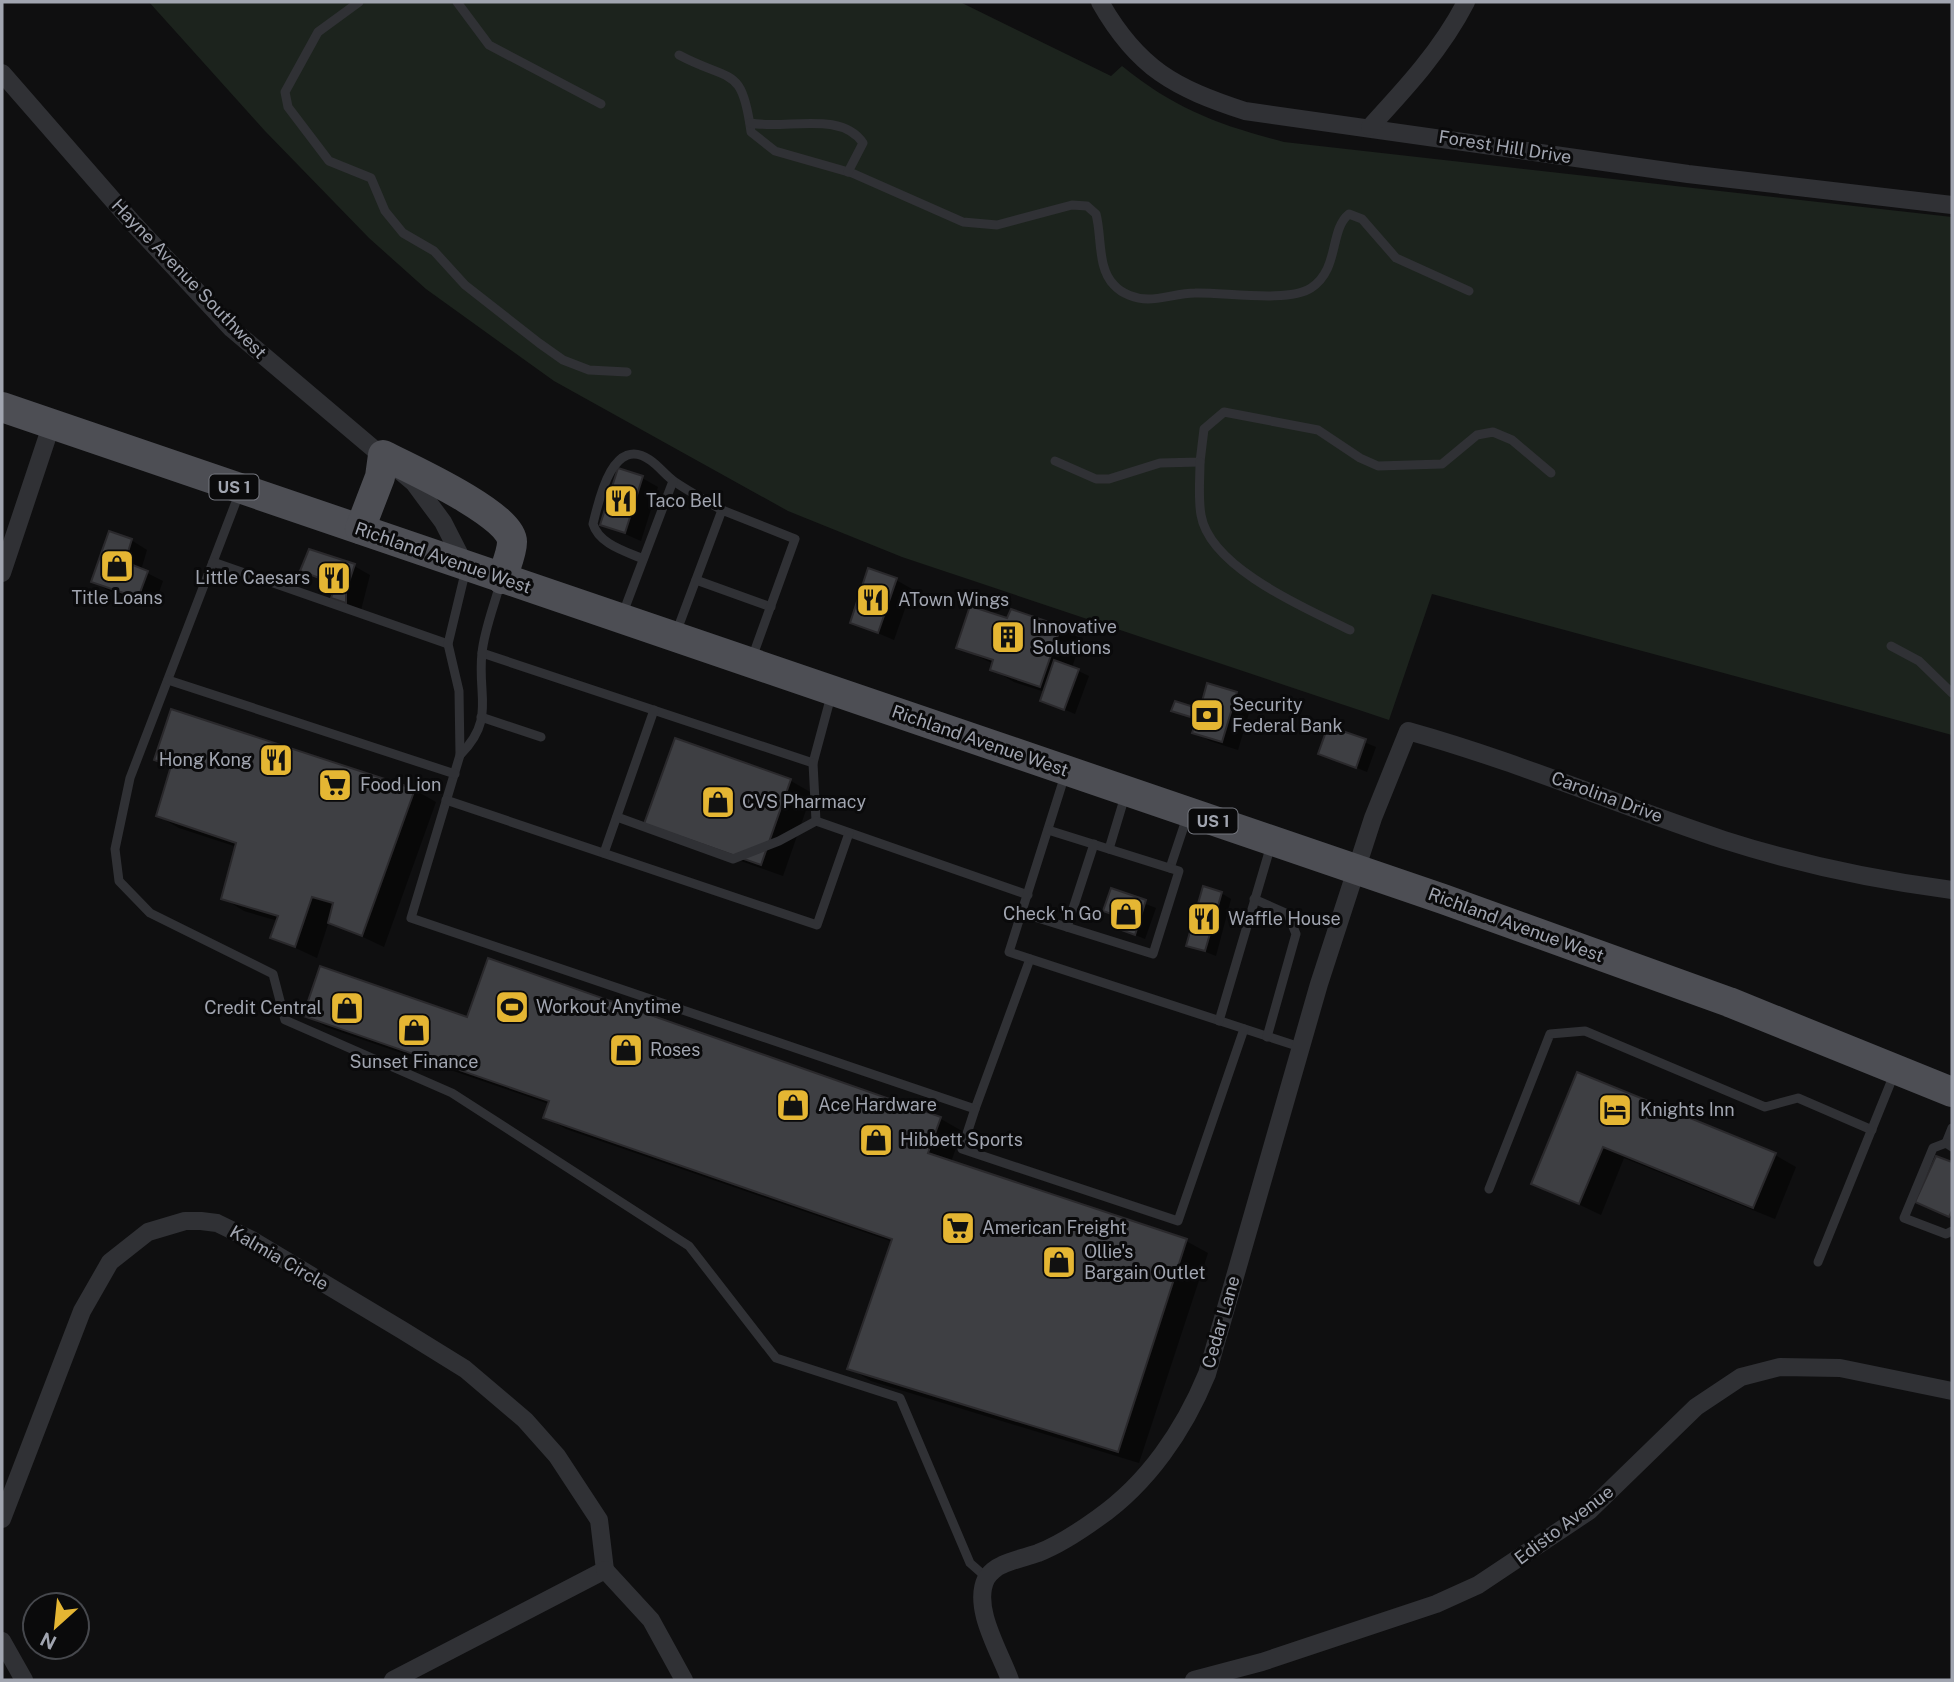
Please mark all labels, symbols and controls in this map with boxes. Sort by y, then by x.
street label: Forest Hill Drive [1437,126,1573,167]
street label: Hayne Avenue Southwest [108,195,271,363]
road number: US 1 [210,474,258,500]
restaurant icon: Taco Bell [602,482,640,520]
place label: Taco Bell [646,490,723,511]
street label: Richland Avenue West [352,517,534,598]
shop icon: Title Loans [98,547,136,585]
restaurant icon: Little Caesars [315,559,353,597]
place label: Little Caesars [195,567,310,588]
restaurant icon: ATown Wings [854,581,892,619]
place label: Title Loans [71,587,163,608]
place label: ATown Wings [898,589,1009,610]
place label: Innovative Solutions [1032,616,1117,658]
building icon: Innovative Solutions [989,618,1027,656]
place label: Security Federal Bank [1232,694,1343,736]
bank icon: Security Federal Bank [1188,696,1226,734]
street label: Richland Avenue West [889,700,1071,781]
restaurant icon: Hong Kong [257,741,295,779]
place label: Hong Kong [159,749,252,770]
supermarket icon: Food Lion [316,766,354,804]
street label: Carolina Drive [1549,767,1666,826]
place label: Food Lion [360,774,441,795]
shop icon: CVS Pharmacy [699,783,737,821]
place label: CVS Pharmacy [742,791,866,812]
road number: US 1 [1188,808,1238,834]
street label: Richland Avenue West [1425,883,1607,966]
shop icon: Check 'n Go [1107,895,1145,933]
restaurant icon: Waffle House [1185,900,1223,938]
place label: Check 'n Go [1003,903,1102,924]
place label: Waffle House [1228,908,1341,929]
sports icon: Workout Anytime [493,988,531,1026]
shop icon: Credit Central [328,989,366,1027]
place label: Workout Anytime [536,996,681,1017]
place label: Credit Central [204,997,322,1018]
shop icon: Sunset Finance [395,1011,433,1049]
shop icon: Roses [607,1031,645,1069]
place label: Roses [650,1039,700,1060]
place label: Sunset Finance [349,1051,479,1072]
shop icon: Ace Hardware [774,1086,812,1124]
hotel icon: Knights Inn [1596,1091,1634,1129]
place label: Ace Hardware [818,1094,937,1115]
place label: Knights Inn [1640,1099,1735,1120]
shop icon: Hibbett Sports [857,1121,895,1159]
place label: Hibbett Sports [900,1129,1023,1150]
supermarket icon: American Freight [939,1209,977,1247]
place label: American Freight [982,1217,1127,1238]
street label: Kalmia Circle [226,1221,332,1294]
place label: Ollie's Bargain Outlet [1084,1241,1205,1283]
shop icon: Ollie's Bargain Outlet [1040,1243,1078,1281]
street label: Cedar Lane [1197,1273,1244,1371]
street label: Edisto Avenue [1510,1481,1617,1569]
north arrow [21,1591,91,1661]
text: N [37,1628,60,1654]

